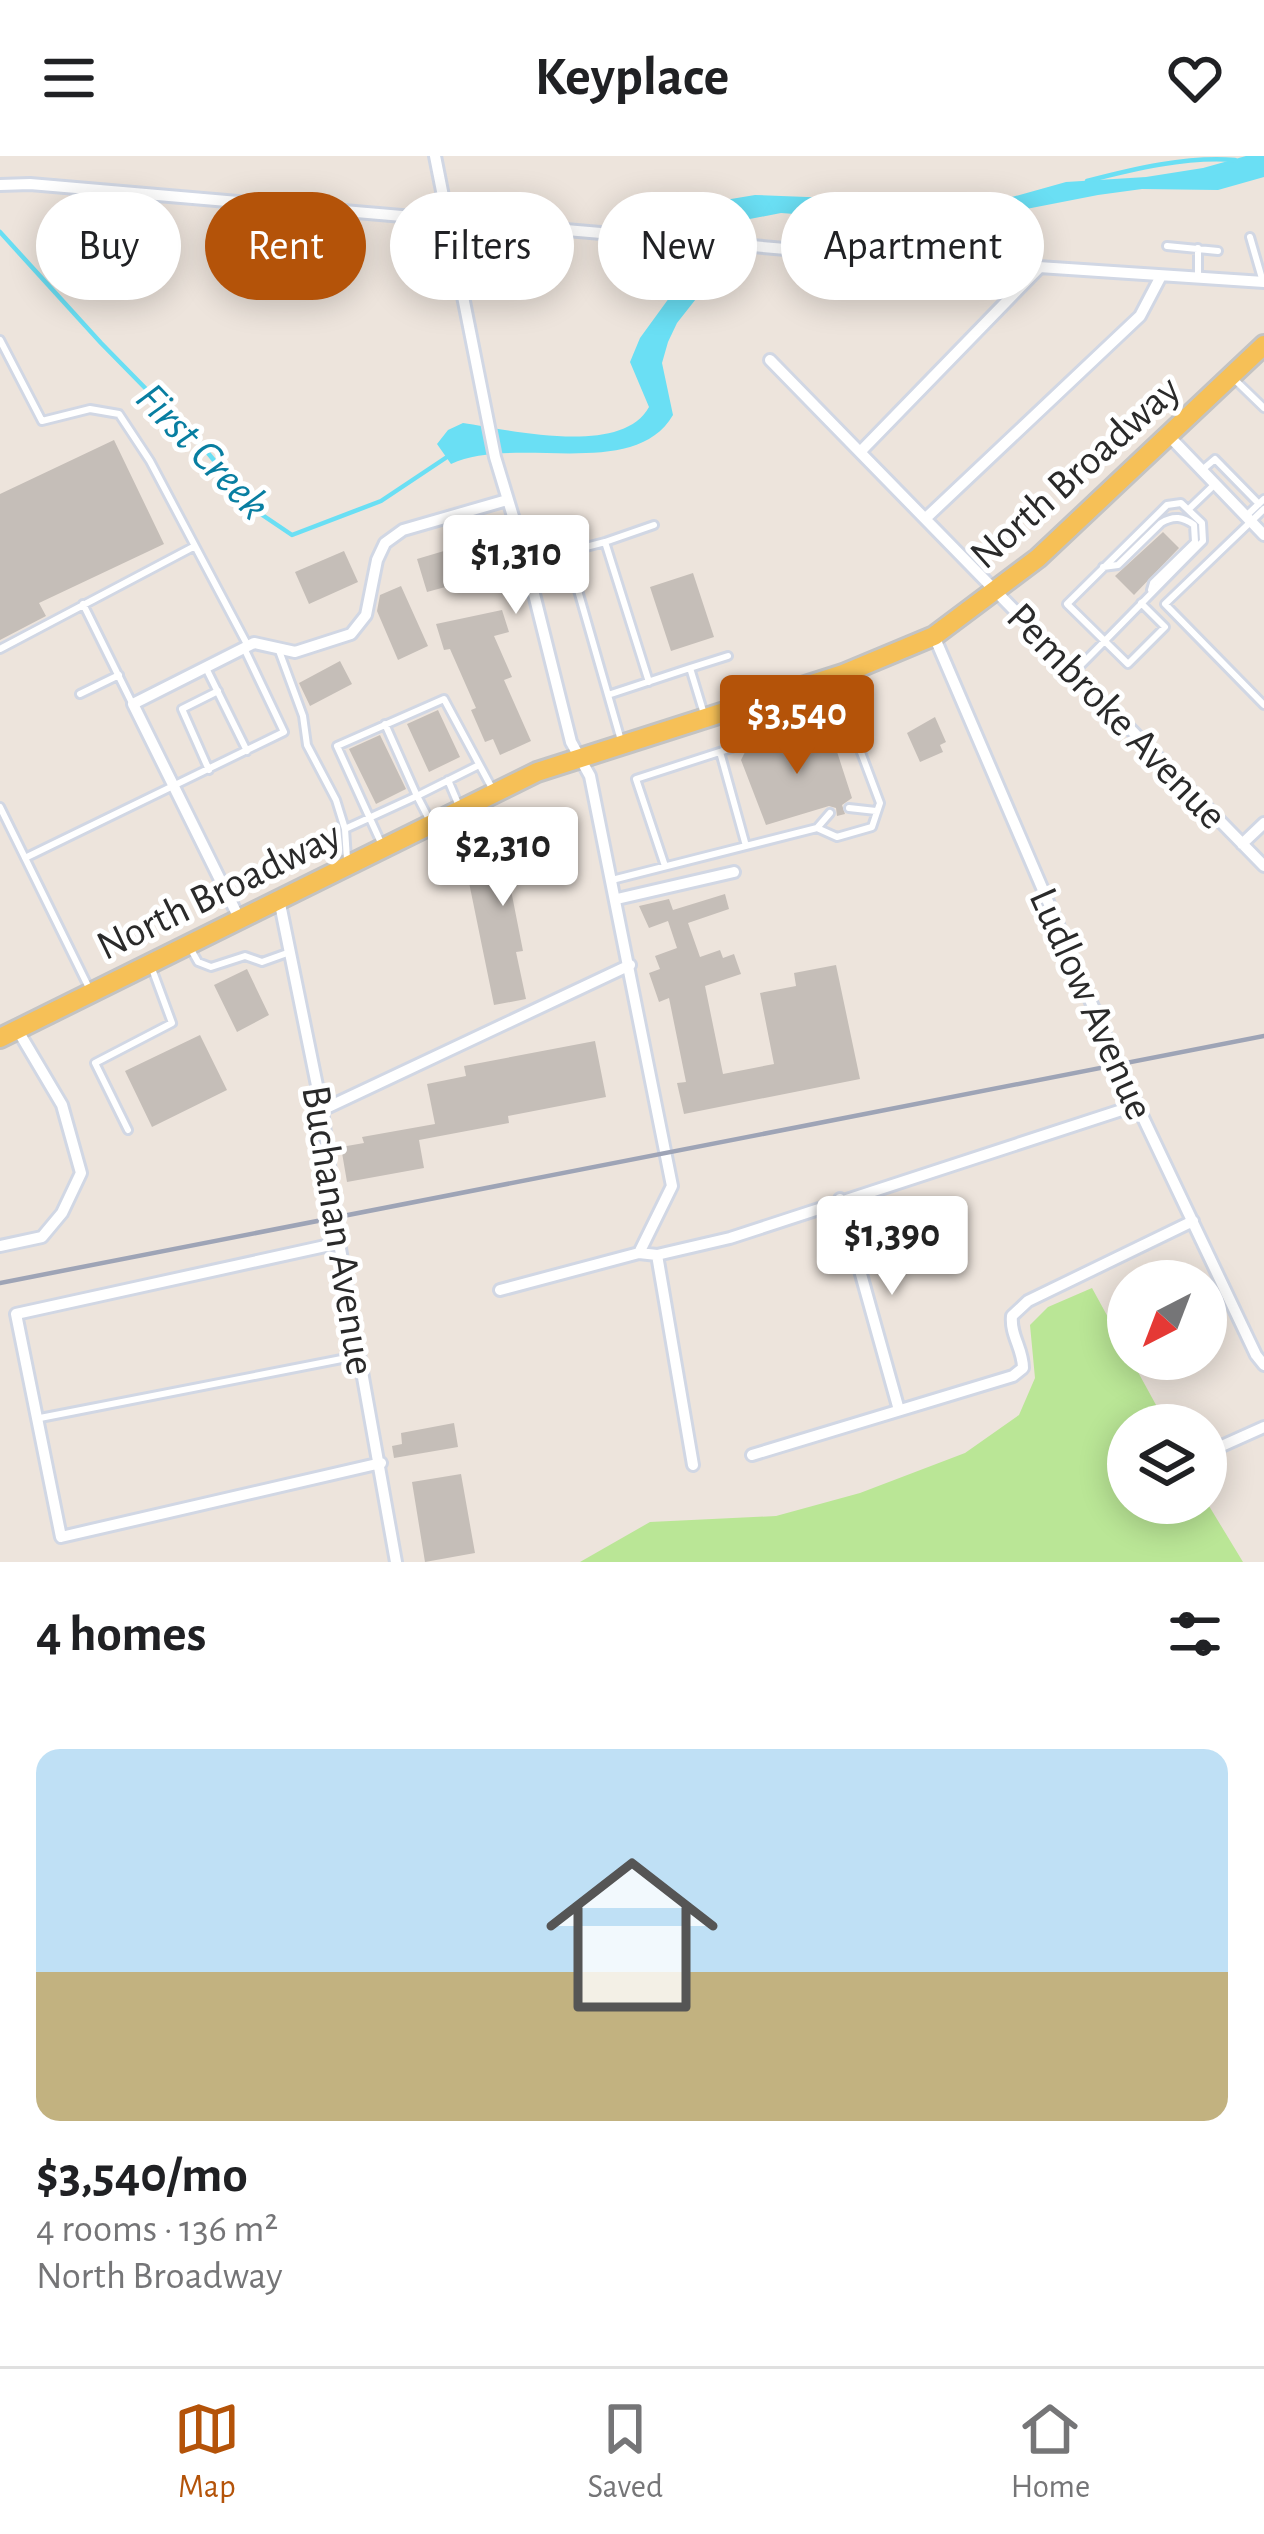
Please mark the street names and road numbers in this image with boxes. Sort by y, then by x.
street label: North Broadway [963,368,1188,577]
street label: Pembroke Avenue [999,595,1234,837]
street label: North Broadway [90,814,347,968]
street label: Ludlow Avenue [1021,882,1161,1126]
street label: Buchanan Avenue [294,1083,382,1378]

